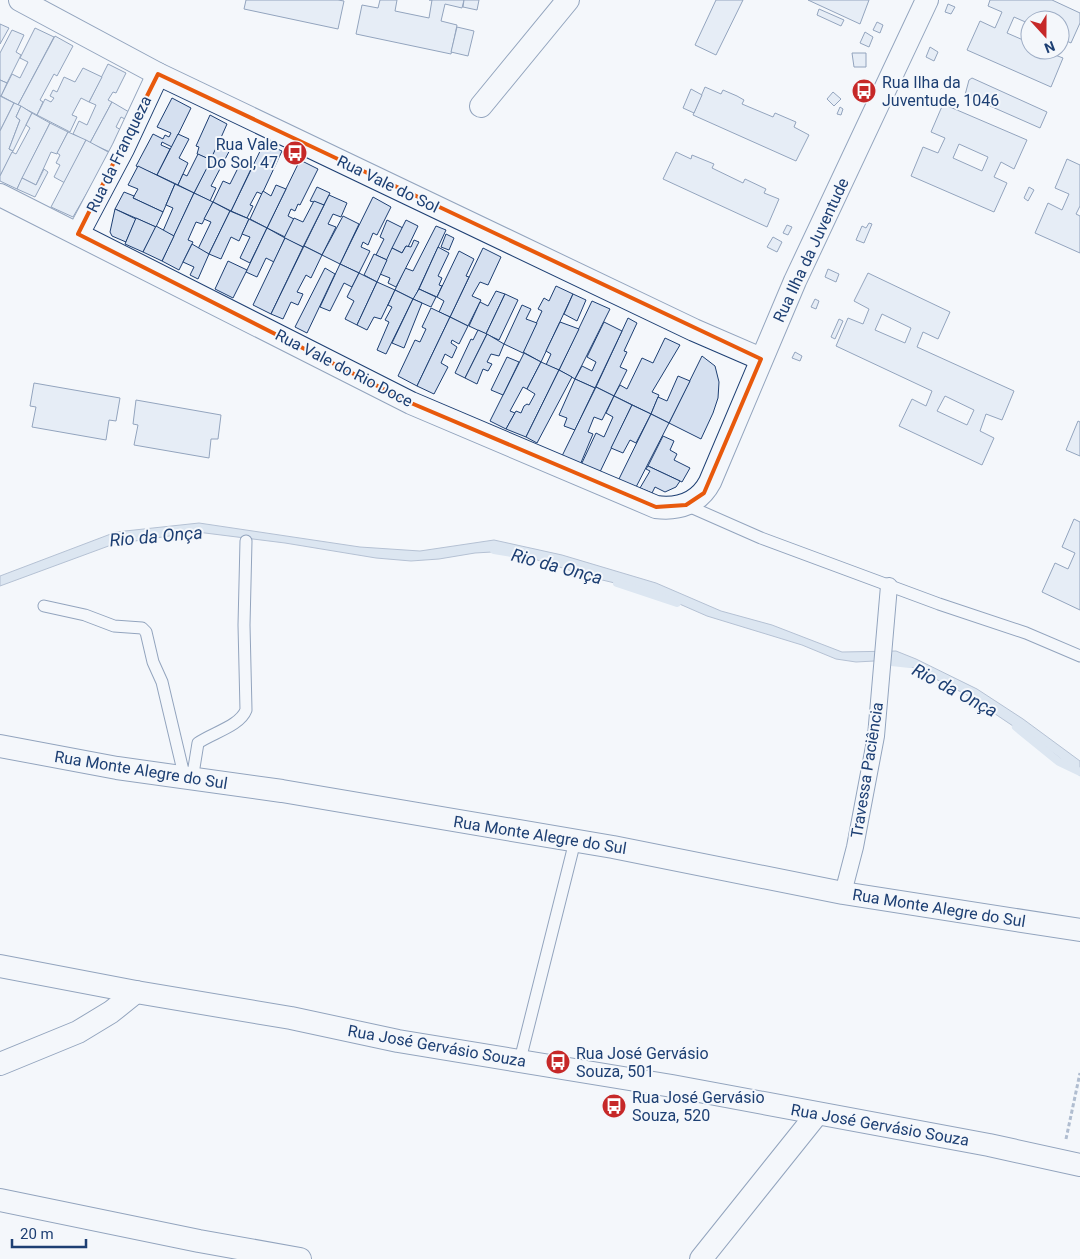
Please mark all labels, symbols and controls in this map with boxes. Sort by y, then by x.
north arrow [1020,10,1070,60]
text: N [1042,38,1057,56]
place label: Rua Ilha da Juventude, 1046 [882,73,999,110]
bus stop icon: Rua Ilha da Juventude, 1046 [851,78,877,104]
street label: Rua da Franqueza [83,93,155,215]
place label: Rua Vale Do Sol, 47 [207,135,278,172]
bus stop icon: Rua Vale Do Sol, 47 [282,140,308,166]
street label: Rua Vale do Sol [334,151,442,217]
street label: Rua Ilha da Juventude [769,175,853,325]
street label: Rua Vale do Rio Doce [272,325,416,411]
water label: Rio da Onça [109,521,203,551]
water label: Rio da Onça [509,544,605,588]
water label: Rio da Onça [909,659,1001,721]
street label: Travessa Paciência [847,701,887,839]
street label: Rua Monte Alegre do Sul [53,747,229,793]
street label: Rua Monte Alegre do Sul [452,812,628,858]
street label: Rua Monte Alegre do Sul [851,885,1027,931]
street label: Rua José Gervásio Souza [346,1021,528,1071]
place label: Rua José Gervásio Souza, 501 [576,1044,709,1081]
bus stop icon: Rua José Gervásio Souza, 501 [545,1049,571,1075]
place label: Rua José Gervásio Souza, 520 [632,1088,765,1125]
bus stop icon: Rua José Gervásio Souza, 520 [601,1093,627,1119]
street label: Rua José Gervásio Souza [789,1100,971,1150]
scale bar [12,1216,86,1248]
text: 20 m [20,1225,54,1243]

